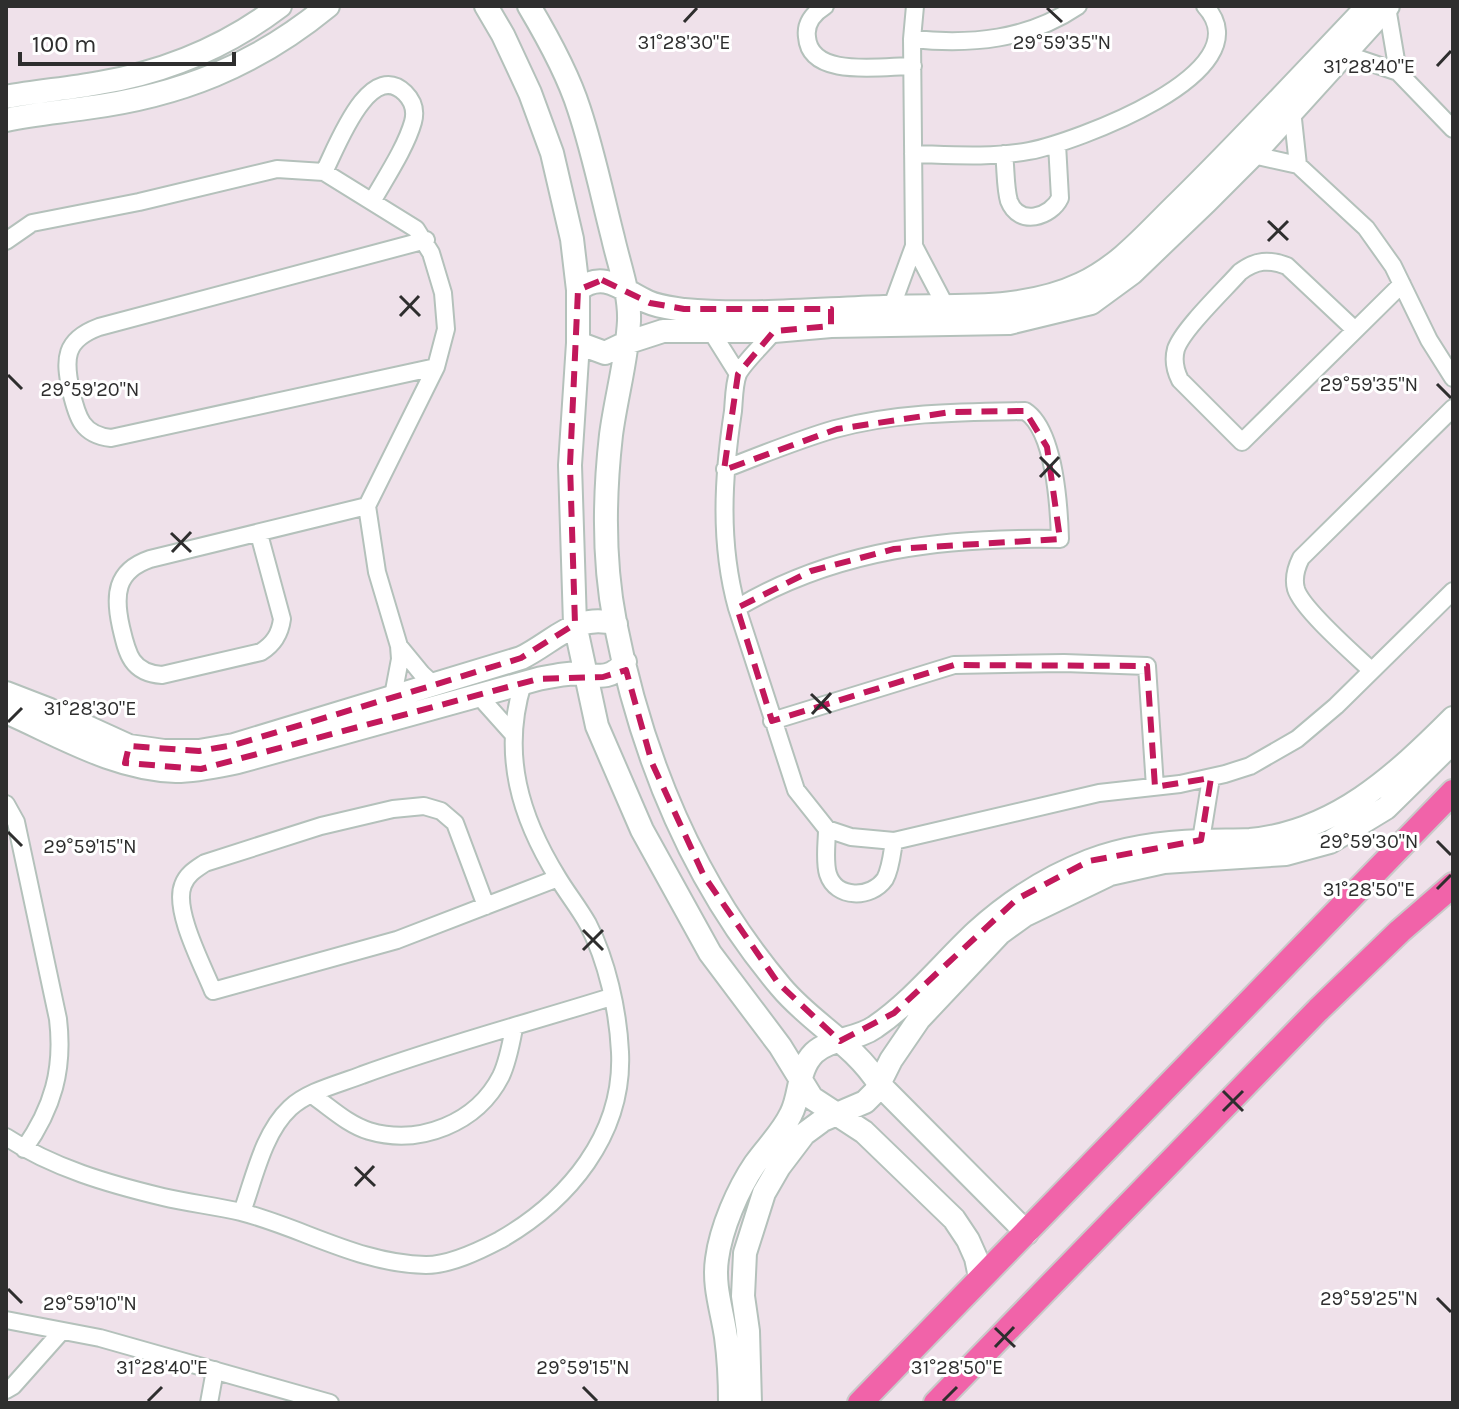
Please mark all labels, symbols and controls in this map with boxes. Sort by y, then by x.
scale bar [20,16,234,66]
text: 100 m [32,30,97,58]
text: 31°28'30"E [638,31,730,54]
text: 29°59'35"N [1013,31,1111,54]
text: 31°28'40"E [1323,55,1415,78]
text: 29°59'35"N [1320,373,1418,396]
text: 29°59'20"N [41,378,139,401]
text: 31°28'30"E [44,697,136,720]
text: 29°59'30"N [1319,830,1419,853]
text: 29°59'15"N [43,835,137,858]
text: 31°28'50"E [1323,878,1415,901]
text: 29°59'25"N [1320,1287,1418,1310]
text: 29°59'10"N [43,1292,137,1315]
text: 31°28'40"E [116,1356,208,1379]
text: 29°59'15"N [536,1356,630,1379]
text: 31°28'50"E [911,1356,1003,1379]

